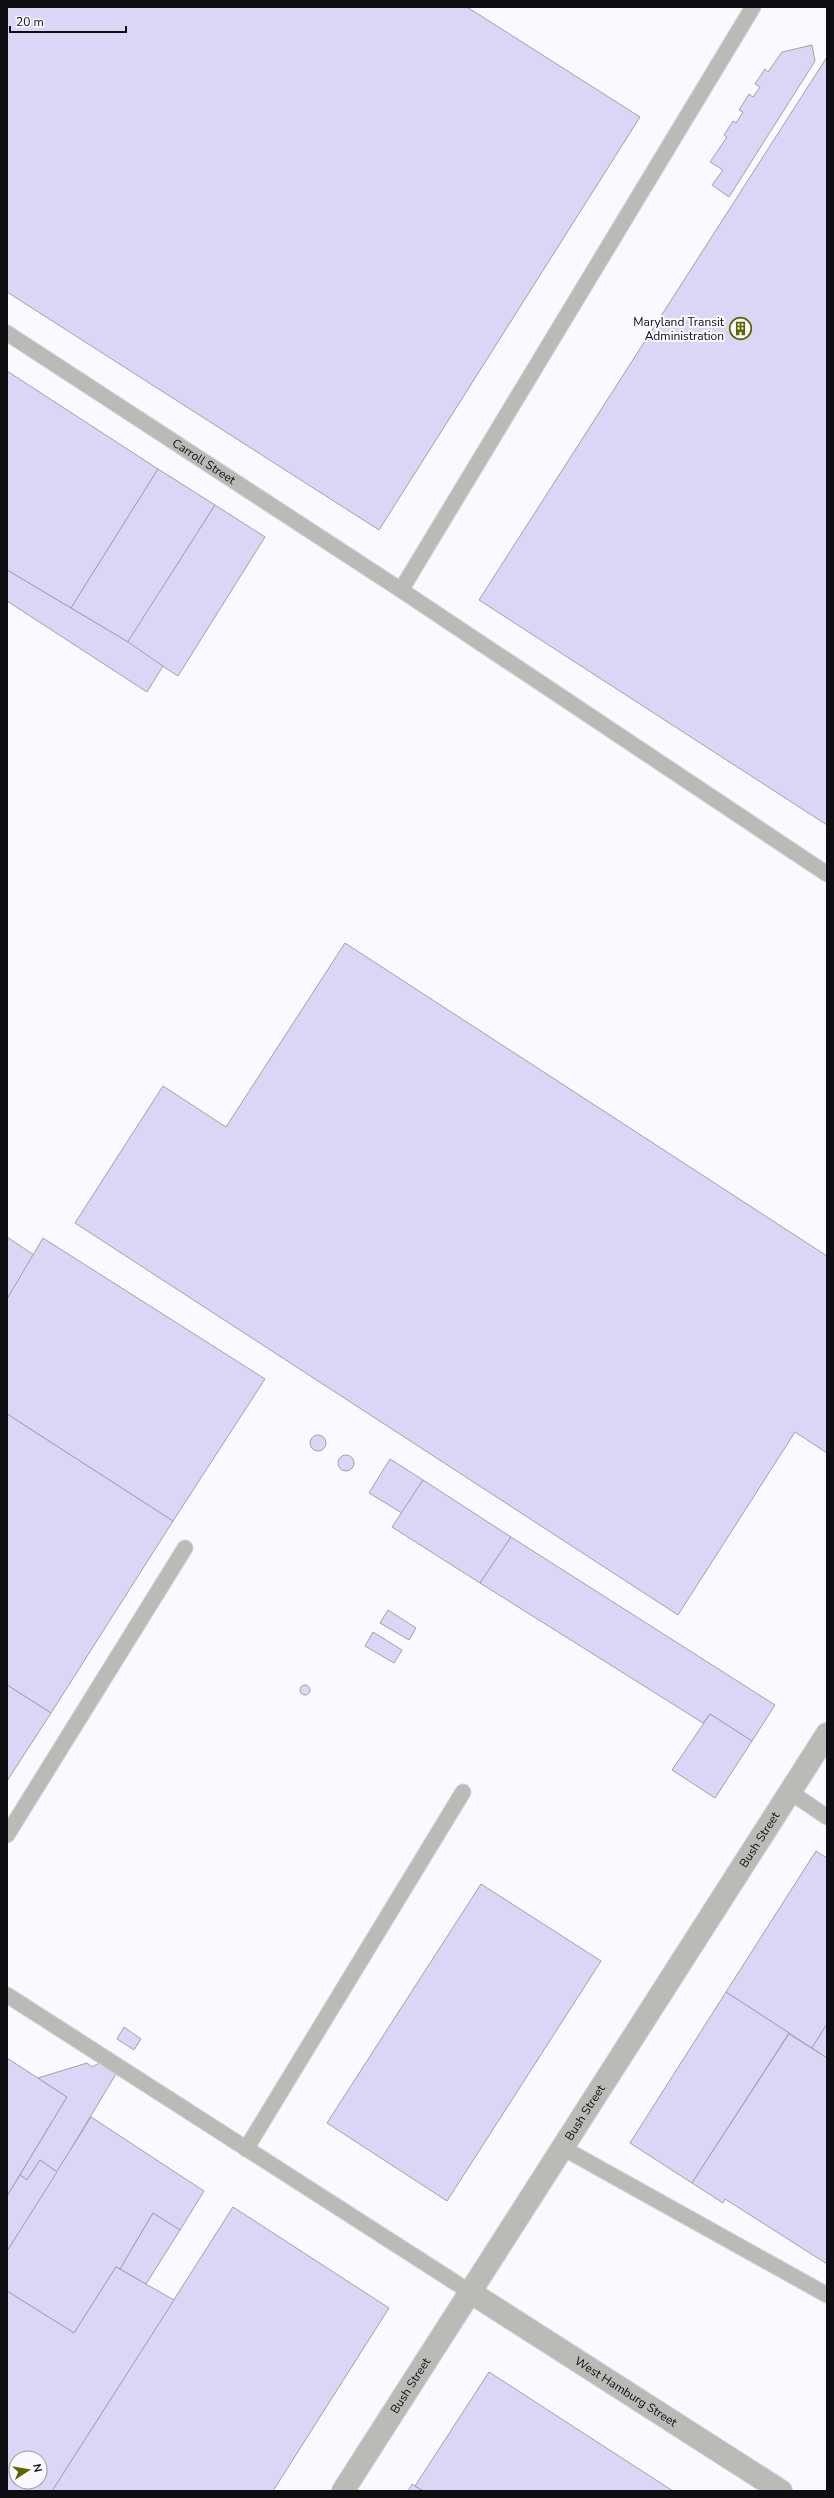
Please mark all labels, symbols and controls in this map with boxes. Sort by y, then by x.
scale bar [10,8,126,34]
text: 20 m [16,14,44,30]
place label: Maryland Transit Administration [633,314,725,344]
building icon: Maryland Transit Administration [727,316,753,342]
street label: Carroll Street [169,435,239,488]
street label: Bush Street [736,1808,784,1871]
street label: Bush Street [561,2081,609,2144]
street label: West Hamburg Street [572,2353,681,2431]
street label: Bush Street [387,2354,435,2417]
north arrow [8,2450,48,2490]
text: N [29,2462,45,2474]

